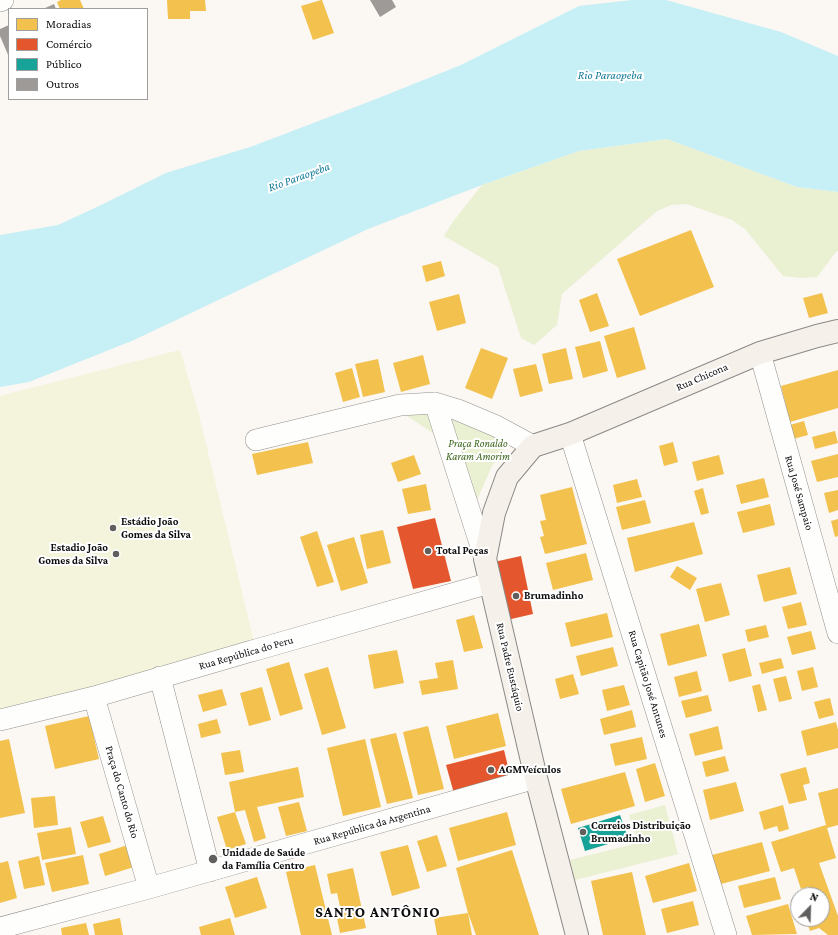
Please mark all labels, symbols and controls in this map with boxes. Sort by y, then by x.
legend [8,8,148,100]
text: Moradias [46,17,91,31]
text: Comércio [46,37,92,51]
text: Público [46,57,82,71]
water label: Rio Paraopeba [578,68,642,82]
text: Outros [46,77,79,91]
water label: Rio Paraopeba [266,159,332,195]
street label: Rua Chicona [674,360,730,394]
park label: Praça Ronaldo Karam Amorim [446,437,510,463]
street label: Rua José Sampaio [782,454,816,532]
place label: Estádio João Gomes da Silva [121,515,191,541]
marker: Estádio João Gomes da Silva [108,523,118,533]
place label: Estadio João Gomes da Silva [38,541,108,567]
place label: Total Peças [436,544,488,558]
marker: Total Peças [423,546,433,556]
marker: Estadio João Gomes da Silva [111,549,121,559]
place label: Brumadinho [524,589,583,603]
marker: Brumadinho [511,591,521,601]
street label: Rua Padre Eustáquio [493,622,527,712]
street label: Rua Capitão José Antunes [625,629,671,739]
street label: Rua República do Peru [197,633,295,673]
street label: Praça do Canto do Rio [102,744,142,840]
place label: AGMVeículos [499,763,561,777]
marker: AGMVeículos [486,765,496,775]
street label: Rua República da Argentina [312,802,432,848]
place label: Correios Distribuição Brumadinho [591,819,691,845]
marker: Correios Distribuição Brumadinho [578,827,588,837]
place label: Unidade de Saúde da Família Centro [222,846,305,872]
marker: Unidade de Saúde da Família Centro [207,853,219,865]
north arrow [790,887,830,927]
text: N [809,890,820,904]
district label: SANTO ANTÔNIO [315,903,441,921]

